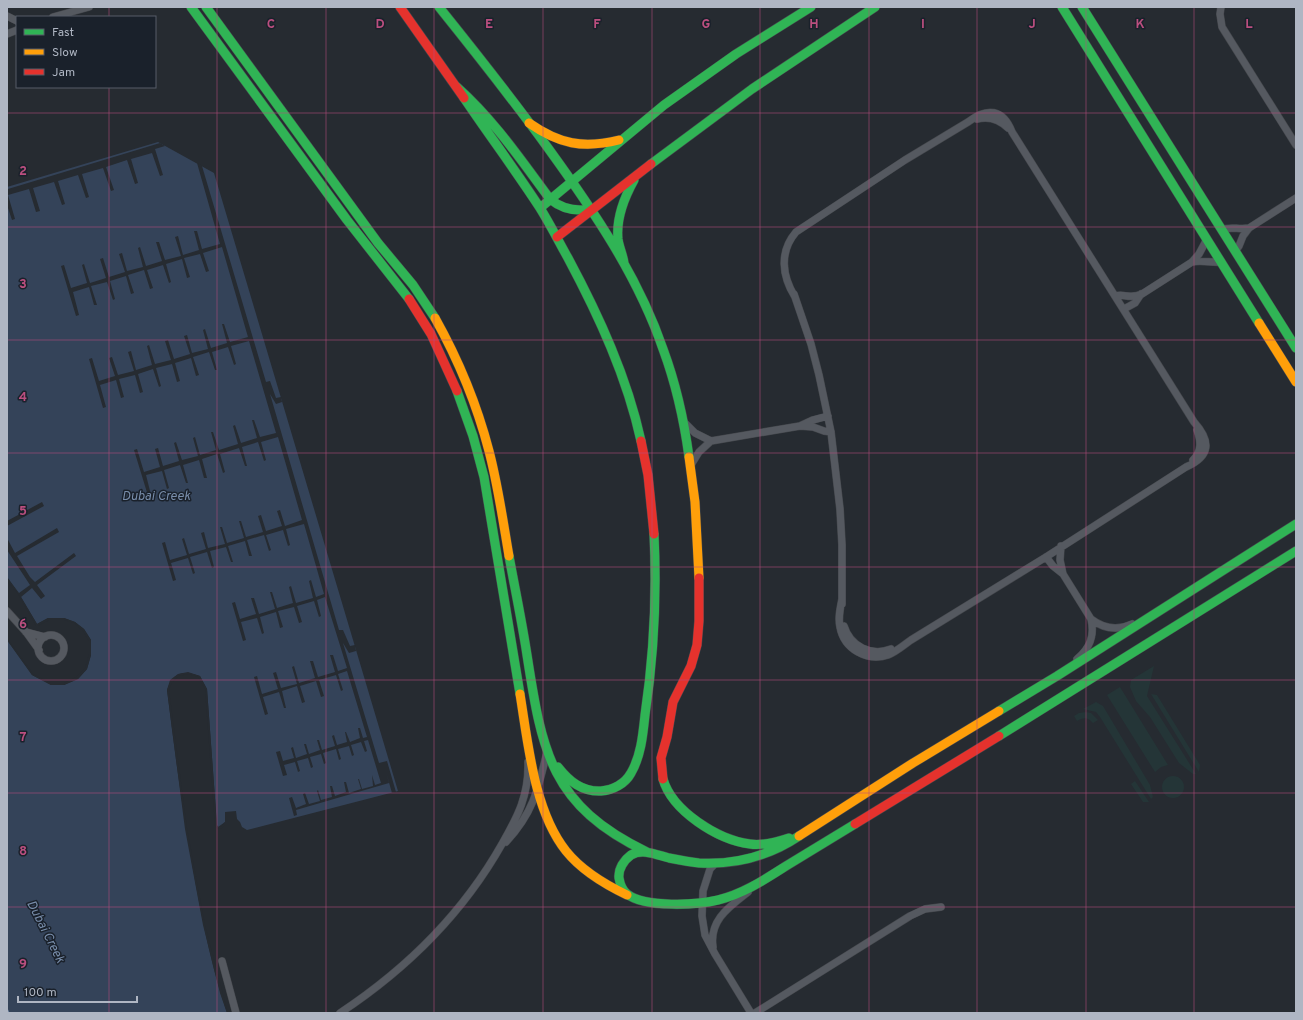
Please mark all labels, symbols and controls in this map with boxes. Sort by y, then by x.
legend [16,16,156,88]
text: C [267,17,275,33]
text: D [375,17,385,33]
text: E [485,17,493,33]
text: F [593,17,601,33]
text: G [702,17,711,33]
text: H [809,17,819,33]
text: I [921,17,925,33]
text: J [1028,17,1036,33]
text: K [1135,17,1145,33]
text: L [1245,17,1253,33]
text: Fast [52,25,74,41]
text: Slow [52,45,78,61]
text: Jam [52,65,75,81]
text: 2 [19,164,27,180]
text: 3 [19,277,27,293]
text: 4 [19,390,27,406]
water label: Dubai Creek [122,489,191,505]
text: 5 [19,504,27,520]
text: 6 [19,617,27,633]
text: 7 [20,730,27,746]
text: 8 [19,844,27,860]
water label: Dubai Creek [22,898,68,966]
text: 9 [19,957,27,973]
scale bar [18,978,137,1004]
text: 100 m [24,985,57,1001]

